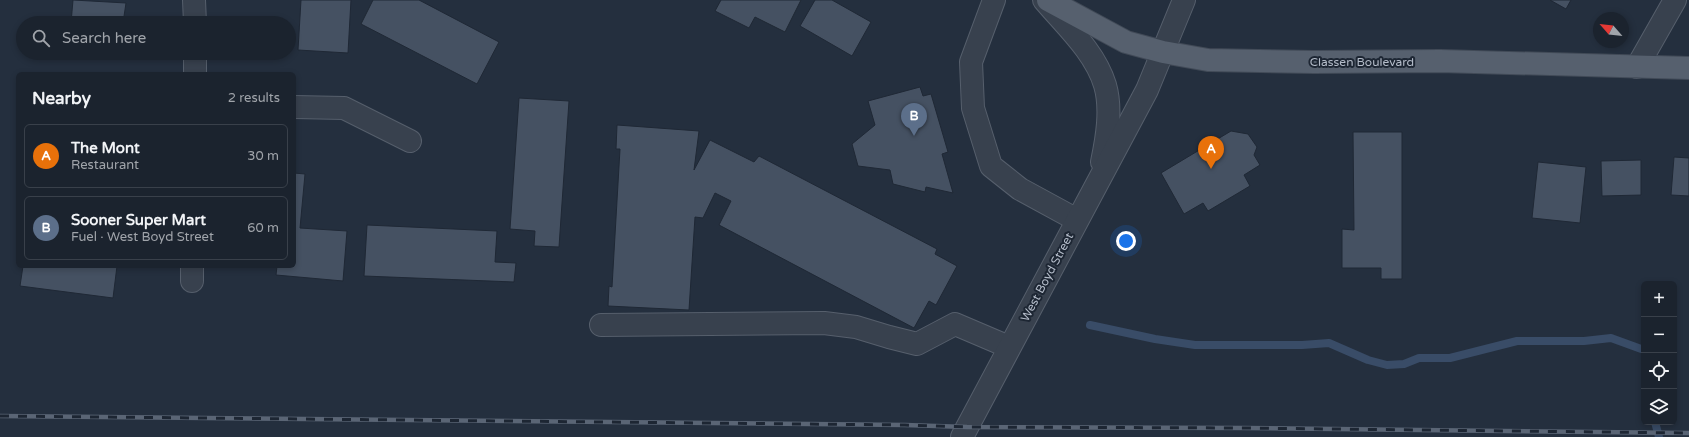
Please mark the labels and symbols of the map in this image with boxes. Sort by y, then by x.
north arrow [1593,12,1629,48]
street label: Classen Boulevard [1310,55,1414,69]
pin: B [901,103,927,136]
pin: A [1198,136,1224,169]
street label: West Boyd Street [1018,230,1077,324]
your location [1116,231,1136,251]

